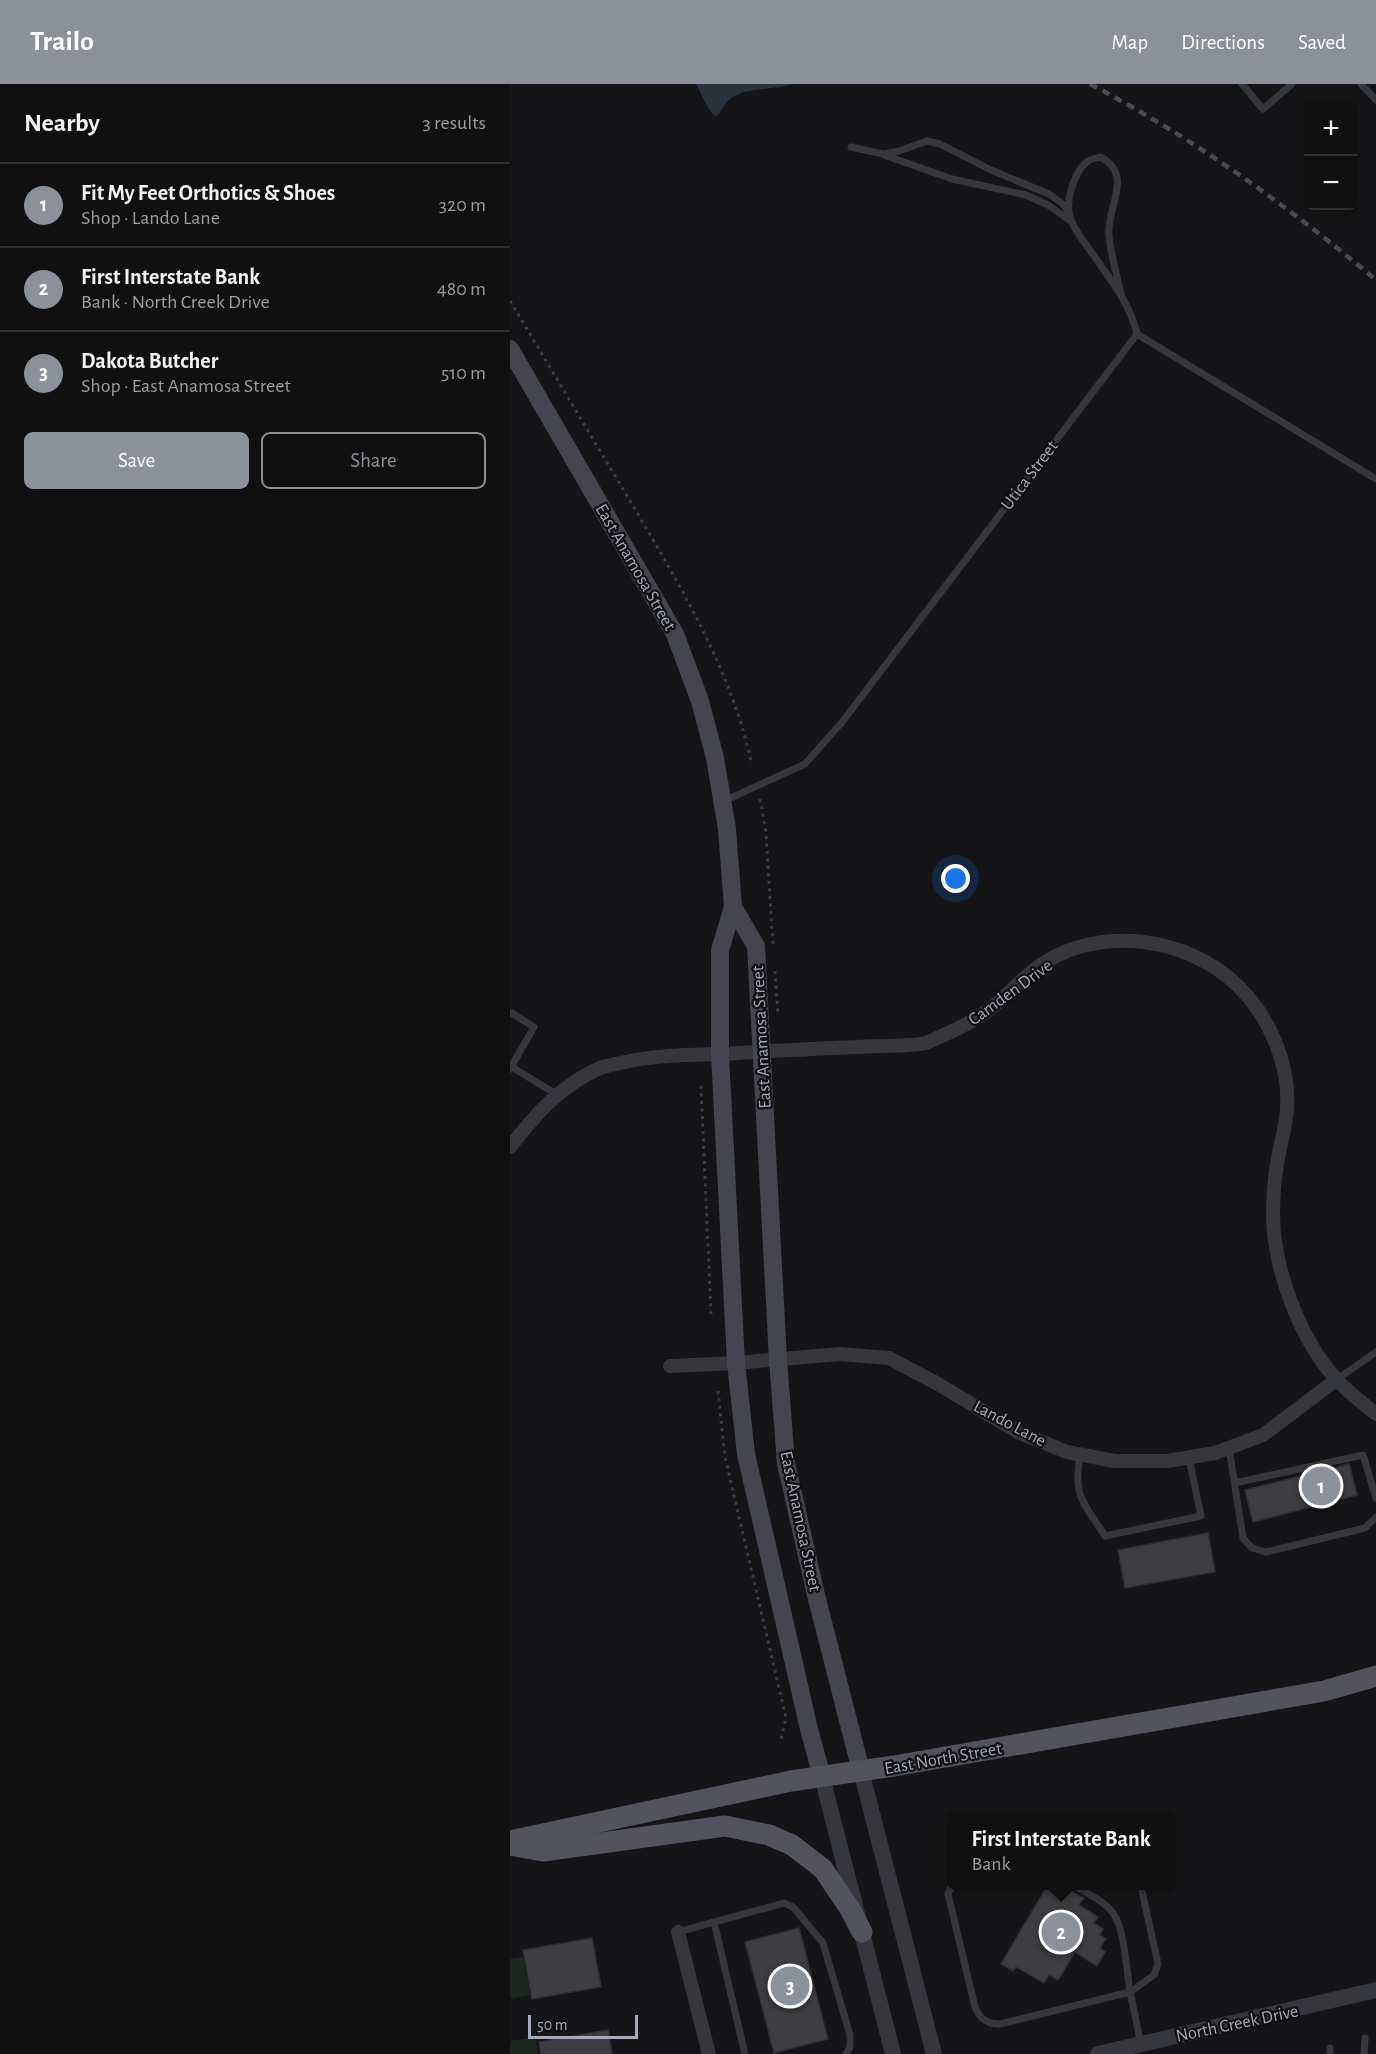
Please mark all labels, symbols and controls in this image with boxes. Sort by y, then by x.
text: Trailo [30,28,94,56]
text: Map [1112,32,1148,53]
text: Directions [1181,32,1265,53]
text: Saved [1298,32,1346,53]
map controls [1304,102,1358,210]
button: + [1304,102,1358,156]
text: Nearby [24,110,100,136]
text: 3 results [422,113,486,133]
button: − [1304,156,1358,210]
text: Fit My Feet Orthotics & Shoes [81,182,335,204]
text: 1 [40,195,47,215]
text: 320 m [439,195,486,215]
text: Shop · Lando Lane [81,208,220,228]
text: First Interstate Bank [81,266,260,288]
text: 2 [39,279,48,299]
text: 480 m [437,279,486,299]
text: Bank · North Creek Drive [81,292,270,312]
text: Dakota Butcher [81,350,218,372]
text: 3 [39,363,48,383]
text: 510 m [441,363,486,383]
text: Shop · East Anamosa Street [81,376,291,396]
button: Save [24,432,249,489]
button: Share [261,432,486,489]
street label: Utica Street [998,437,1062,514]
street label: East Anamosa Street [592,501,679,634]
your location [941,864,970,893]
street label: Camden Drive [965,956,1056,1029]
street label: East Anamosa Street [749,965,775,1109]
street label: Lando Lane [970,1397,1049,1450]
street label: East Anamosa Street [776,1449,824,1593]
pin: 1 [1302,1464,1340,1508]
street label: East North Street [883,1740,1004,1778]
popup [947,1812,1175,1890]
text: First Interstate Bank [971,1828,1151,1850]
text: Bank [971,1854,1011,1874]
pin: 2 [1042,1910,1080,1954]
pin: 3 [770,1964,810,2008]
street label: North Creek Drive [1174,2002,1300,2046]
scale bar [528,2012,638,2040]
text: 50 m [537,2017,568,2033]

